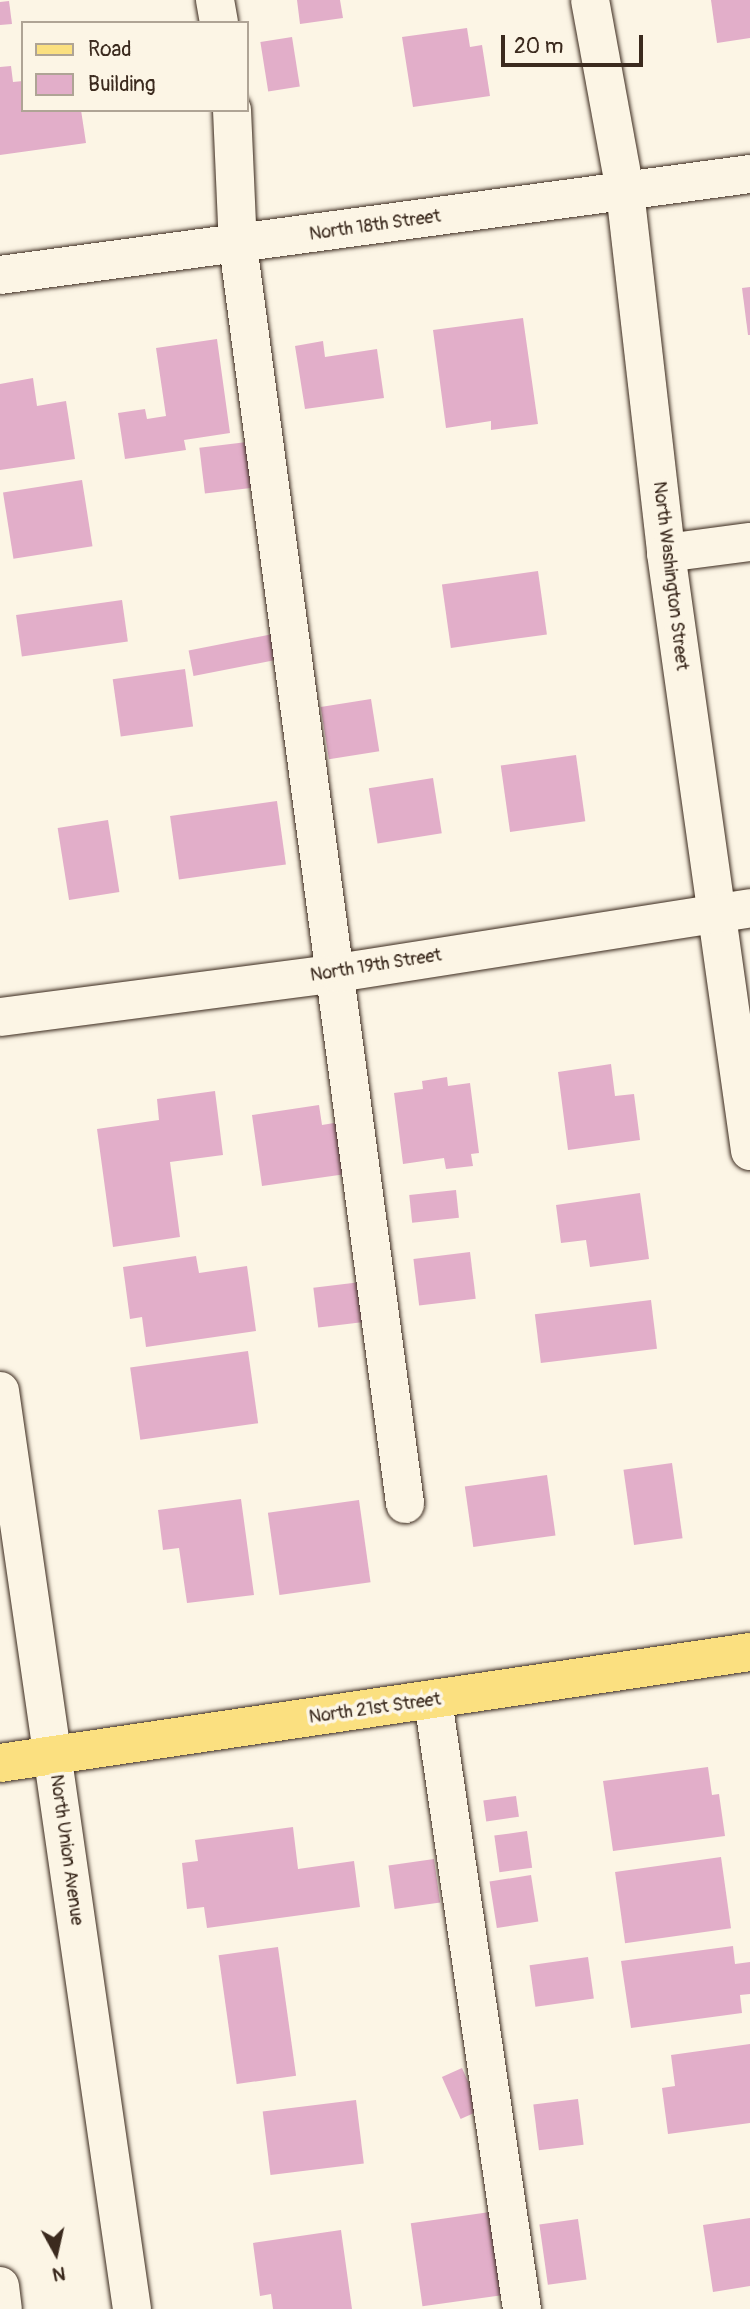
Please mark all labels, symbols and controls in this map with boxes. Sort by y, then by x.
legend [21,21,248,112]
scale bar [505,21,647,65]
text: 20 m [514,33,563,60]
text: Road [88,36,132,63]
text: Building [88,71,155,98]
street label: North 18th Street [308,206,442,246]
street label: North Washington Street [648,480,692,672]
street label: North 19th Street [309,945,443,987]
street label: North 21st Street [308,1689,442,1729]
street label: North Union Avenue [45,1773,87,1927]
north arrow [21,2218,91,2288]
text: N [51,2261,67,2287]

